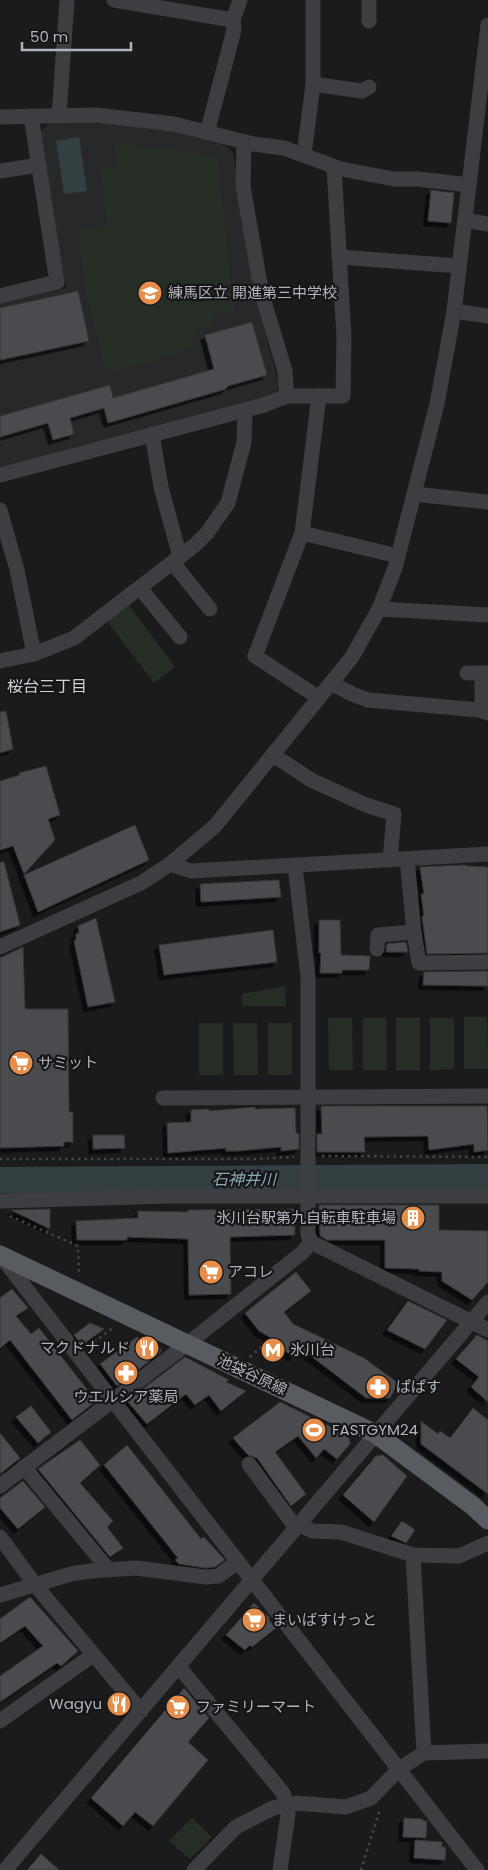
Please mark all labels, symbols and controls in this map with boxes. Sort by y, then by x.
scale bar [22,20,131,52]
text: 50 m [30,26,68,47]
school or university icon: 練馬区立 開進第三中学校 [137,280,163,306]
place label: 練馬区立 開進第三中学校 [168,282,337,303]
district label: 桜台三丁目 [7,675,87,698]
supermarket icon: サミット [8,1050,34,1076]
place label: サミット [38,1052,98,1073]
water label: 石神井川 [212,1168,278,1191]
building icon: 氷川台駅第九自転車駐車場 [400,1205,426,1231]
place label: 氷川台駅第九自転車駐車場 [216,1207,396,1228]
supermarket icon: アコレ [198,1259,224,1285]
place label: アコレ [228,1261,273,1282]
restaurant icon: マクドナルド [134,1335,160,1361]
place label: マクドナルド [40,1337,130,1358]
metro station icon: 氷川台 [260,1337,286,1363]
place label: 氷川台 [290,1339,335,1360]
street label: 池袋谷原線 [214,1349,291,1400]
pharmacy icon: ウエルシア薬局 [113,1360,139,1386]
pharmacy icon: ぱぱす [365,1374,391,1400]
place label: ぱぱす [396,1376,441,1397]
place label: ウエルシア薬局 [73,1386,179,1407]
sports icon: FASTGYM24 [301,1417,327,1443]
place label: FASTGYM24 [332,1419,418,1440]
supermarket icon: まいばすけっと [241,1607,267,1633]
place label: まいばすけっと [272,1609,377,1630]
restaurant icon: Wagyu [106,1691,132,1717]
place label: Wagyu [49,1693,102,1714]
supermarket icon: ファミリーマート [165,1694,191,1720]
place label: ファミリーマート [196,1696,316,1717]

